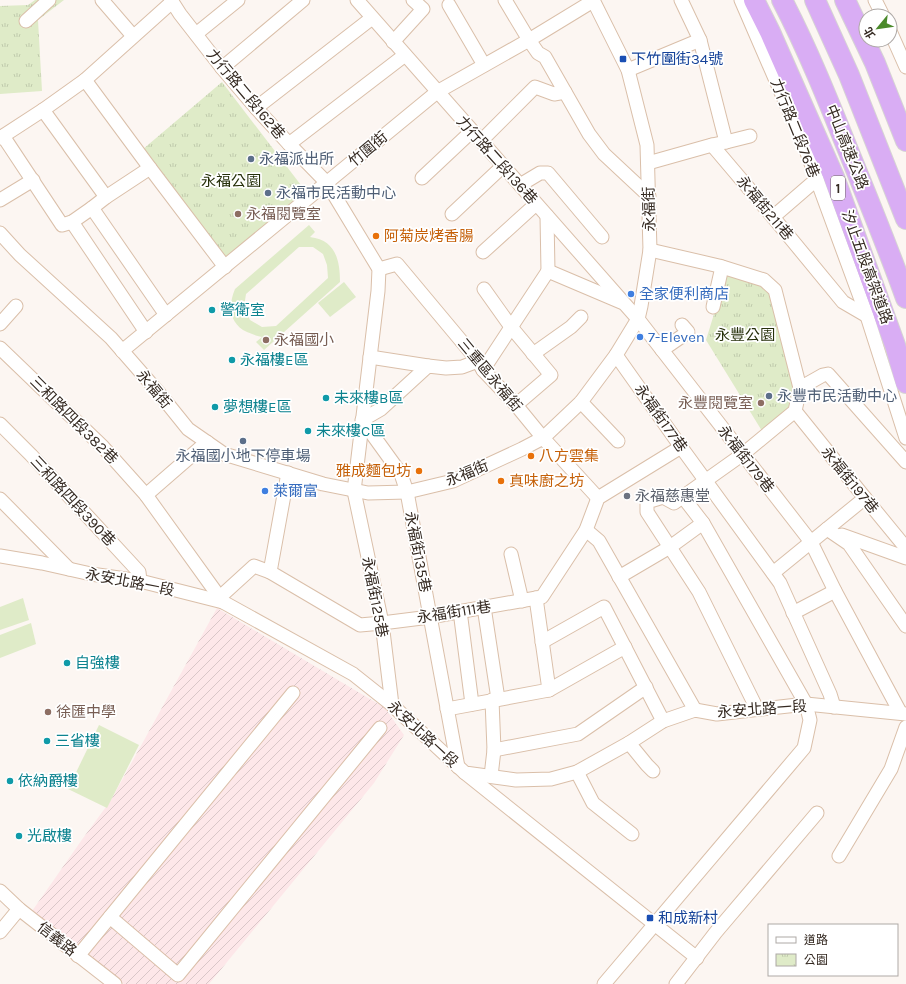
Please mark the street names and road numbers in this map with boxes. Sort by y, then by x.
street label: 力行路二段162巷 [203,45,289,143]
street label: 力行路二段76巷 [767,76,823,180]
street label: 中山高速公路 [822,102,872,192]
street label: 力行路二段136巷 [453,112,541,208]
street label: 竹圍街 [345,128,391,170]
street label: 永福街211巷 [733,172,797,244]
road number: 1 [831,176,845,200]
street label: 永福街 [640,186,658,232]
street label: 汐止五股高架道路 [838,208,896,326]
street label: 三重區永福街 [454,335,526,415]
street label: 永福街 [133,366,175,412]
street label: 三和路四段382巷 [26,372,122,468]
street label: 永福街177巷 [631,380,691,456]
street label: 永福街179巷 [714,422,778,496]
street label: 永福街197巷 [818,443,882,517]
street label: 三和路四段390巷 [27,452,119,550]
street label: 永福街 [443,456,491,490]
street label: 永福街135巷 [401,510,435,594]
street label: 永福街125巷 [358,555,392,639]
street label: 永安北路一段 [84,565,176,599]
street label: 永福街111巷 [416,597,492,627]
street label: 永安北路一段 [384,697,462,771]
street label: 永安北路一段 [716,697,808,721]
street label: 信義路 [34,918,80,960]

